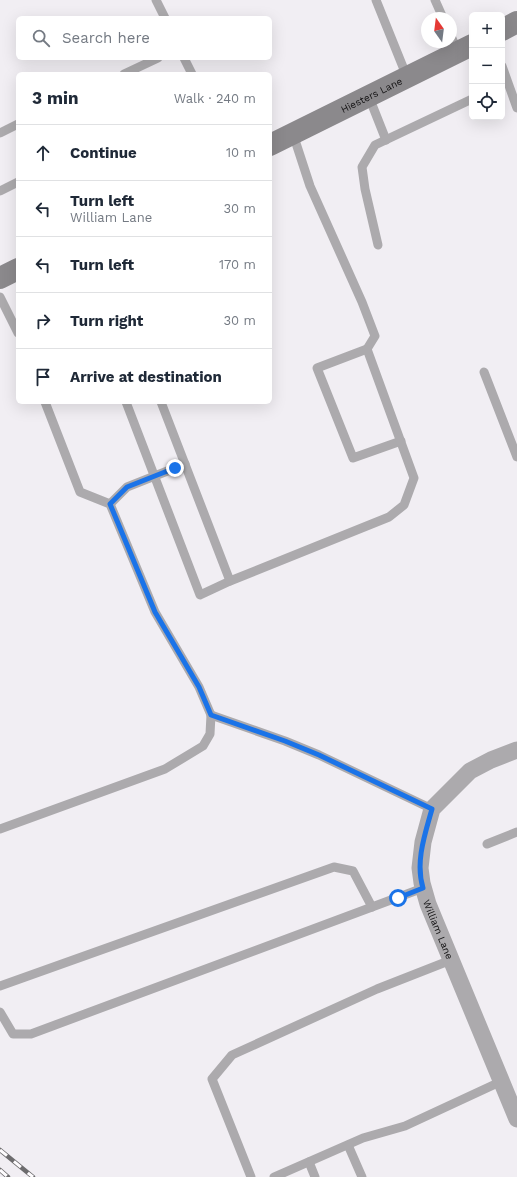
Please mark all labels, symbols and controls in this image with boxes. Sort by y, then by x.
north arrow [421,12,457,48]
map controls [469,12,505,120]
button: + [469,12,505,48]
search box [16,16,272,60]
icon: search [30,27,52,49]
text: Search here [62,29,150,47]
button: − [469,48,505,84]
street label: Hiesters Lane [339,75,404,115]
button: locate [469,84,505,120]
text: 3 min [32,88,78,108]
text: Walk · 240 m [174,91,256,106]
icon: ahead [32,142,54,164]
text: Continue [70,144,137,162]
text: 10 m [226,145,256,160]
text: Turn left [70,192,134,210]
icon: left [32,198,54,220]
text: 30 m [224,201,256,216]
text: William Lane [70,210,152,225]
icon: left [32,254,54,276]
text: Turn left [70,256,134,274]
text: 170 m [219,257,256,272]
icon: right [32,310,54,332]
text: Turn right [70,312,143,330]
text: 30 m [224,313,256,328]
icon: arrive [32,366,54,388]
text: Arrive at destination [70,368,222,386]
route end [166,459,184,477]
route start [389,889,407,907]
street label: William Lane [421,898,455,961]

